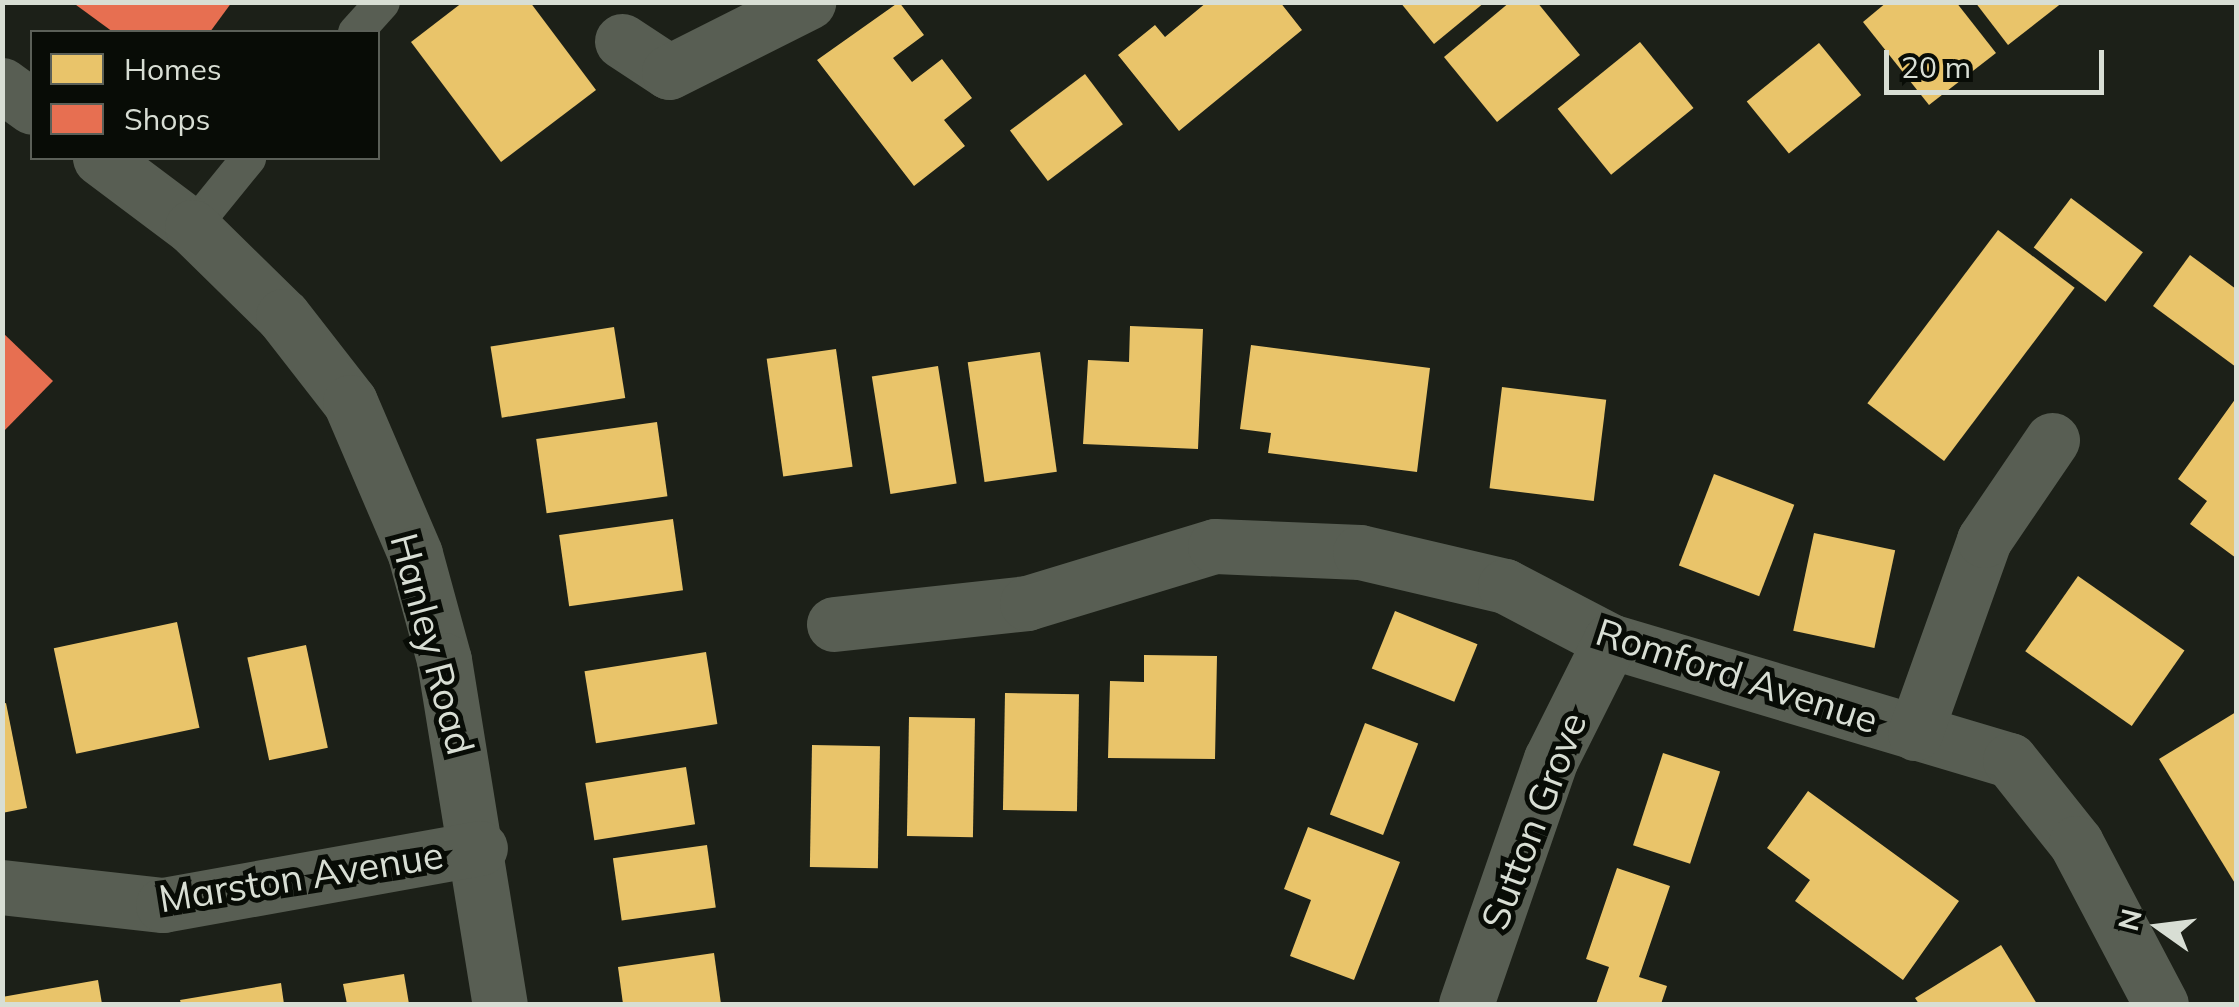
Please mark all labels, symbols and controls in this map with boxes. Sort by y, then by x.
legend [30,30,380,160]
scale bar [1889,30,2109,92]
text: 20 m [1901,48,1971,86]
text: Homes [124,50,222,88]
text: Shops [124,100,210,138]
street label: Hanley Road [381,529,483,759]
street label: Romford Avenue [1590,609,1884,743]
street label: Sutton Grove [1472,706,1596,936]
street label: Marston Avenue [156,832,446,922]
north arrow [2109,877,2209,977]
text: N [2110,905,2149,934]

